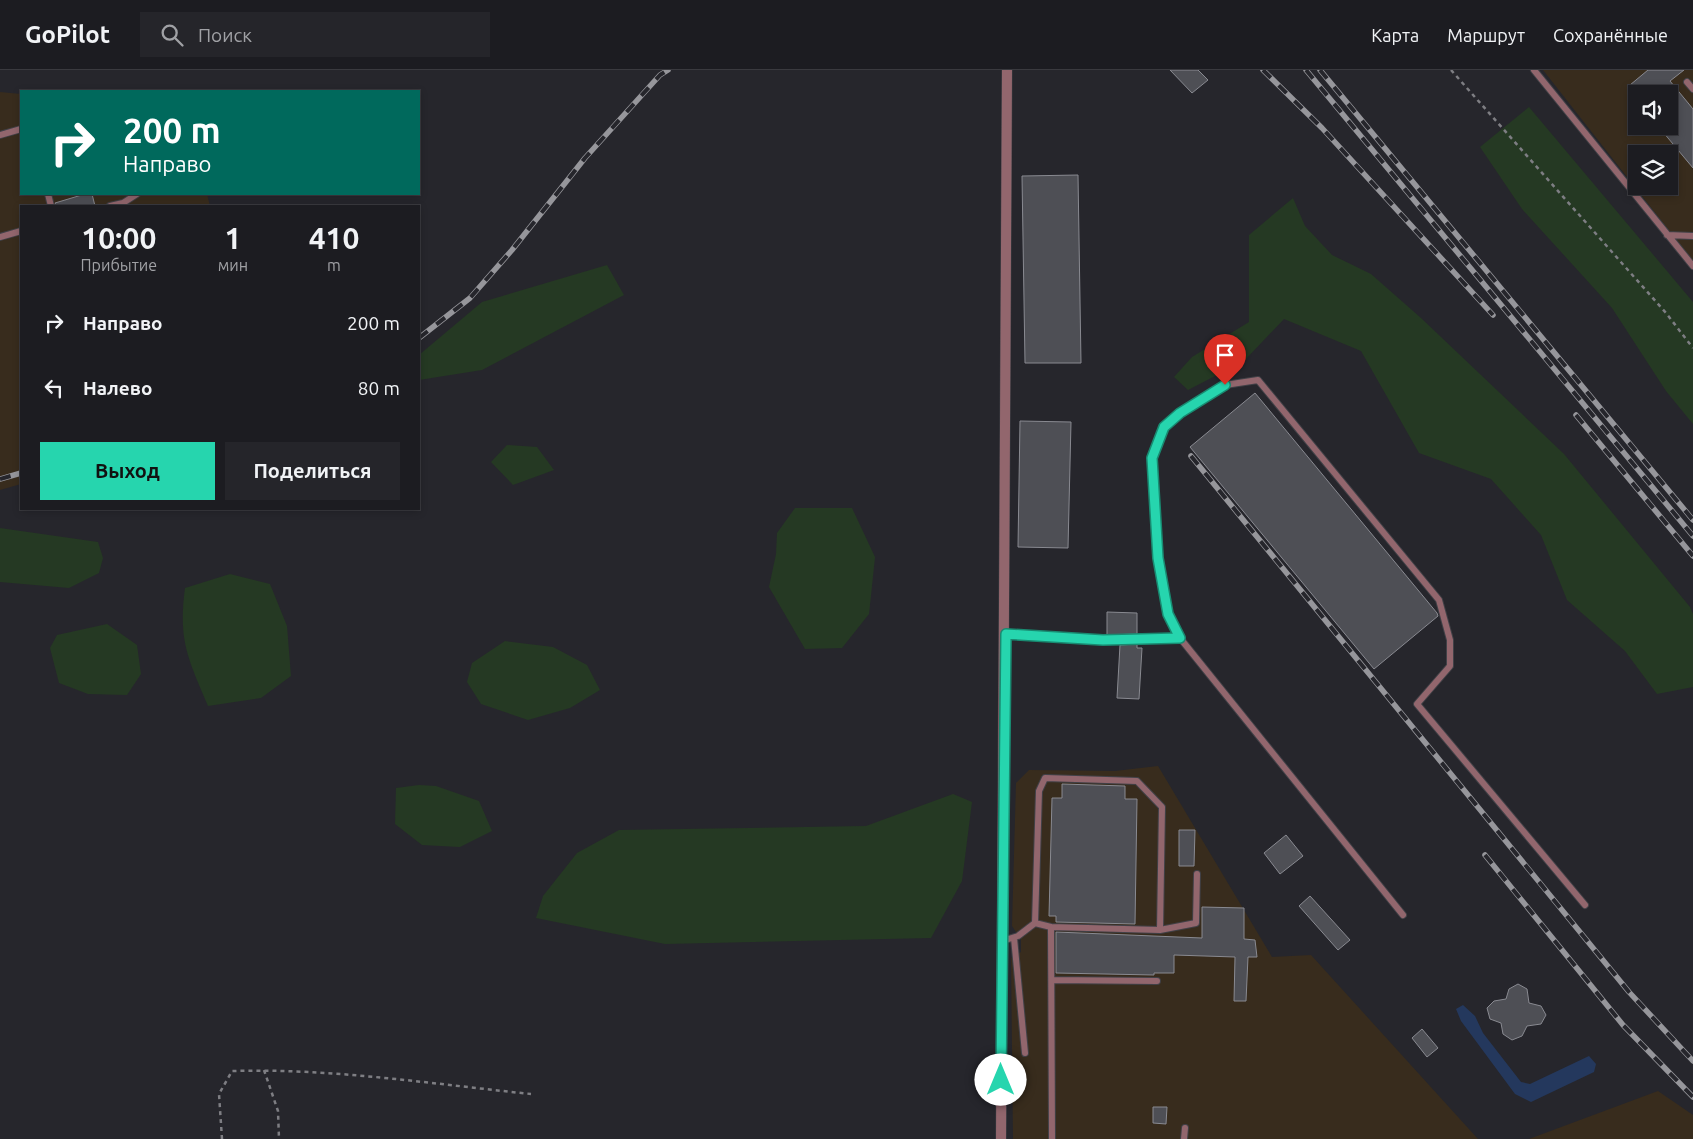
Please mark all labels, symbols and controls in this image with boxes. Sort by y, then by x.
search box [140,12,490,57]
text: GoPilot [25,21,110,48]
icon: search [158,21,186,49]
text: Поиск [198,24,252,46]
text: Карта [1371,25,1419,45]
text: Маршрут [1447,25,1525,45]
text: Сохранённые [1553,25,1668,45]
map controls [1628,85,1678,195]
button: sound [1628,85,1678,135]
icon: right [40,110,105,175]
text: 200 m [123,110,221,150]
button: layers [1628,145,1678,195]
text: Направо [123,151,211,176]
text: 10:00 [81,221,156,255]
text: 1 [224,221,241,255]
text: 410 [309,221,359,255]
text: Прибытие [81,256,157,274]
text: мин [218,256,248,274]
text: m [327,256,341,274]
icon: right [40,309,68,337]
text: Направо [83,312,163,334]
text: 200 m [347,312,400,334]
pin [1204,334,1246,385]
icon: arrive [1211,341,1239,369]
icon: left [40,374,68,402]
text: Налево [83,377,152,399]
text: 80 m [358,377,400,399]
button: Выход [40,442,215,500]
button: Поделиться [225,442,400,500]
position arrow [974,1053,1026,1105]

